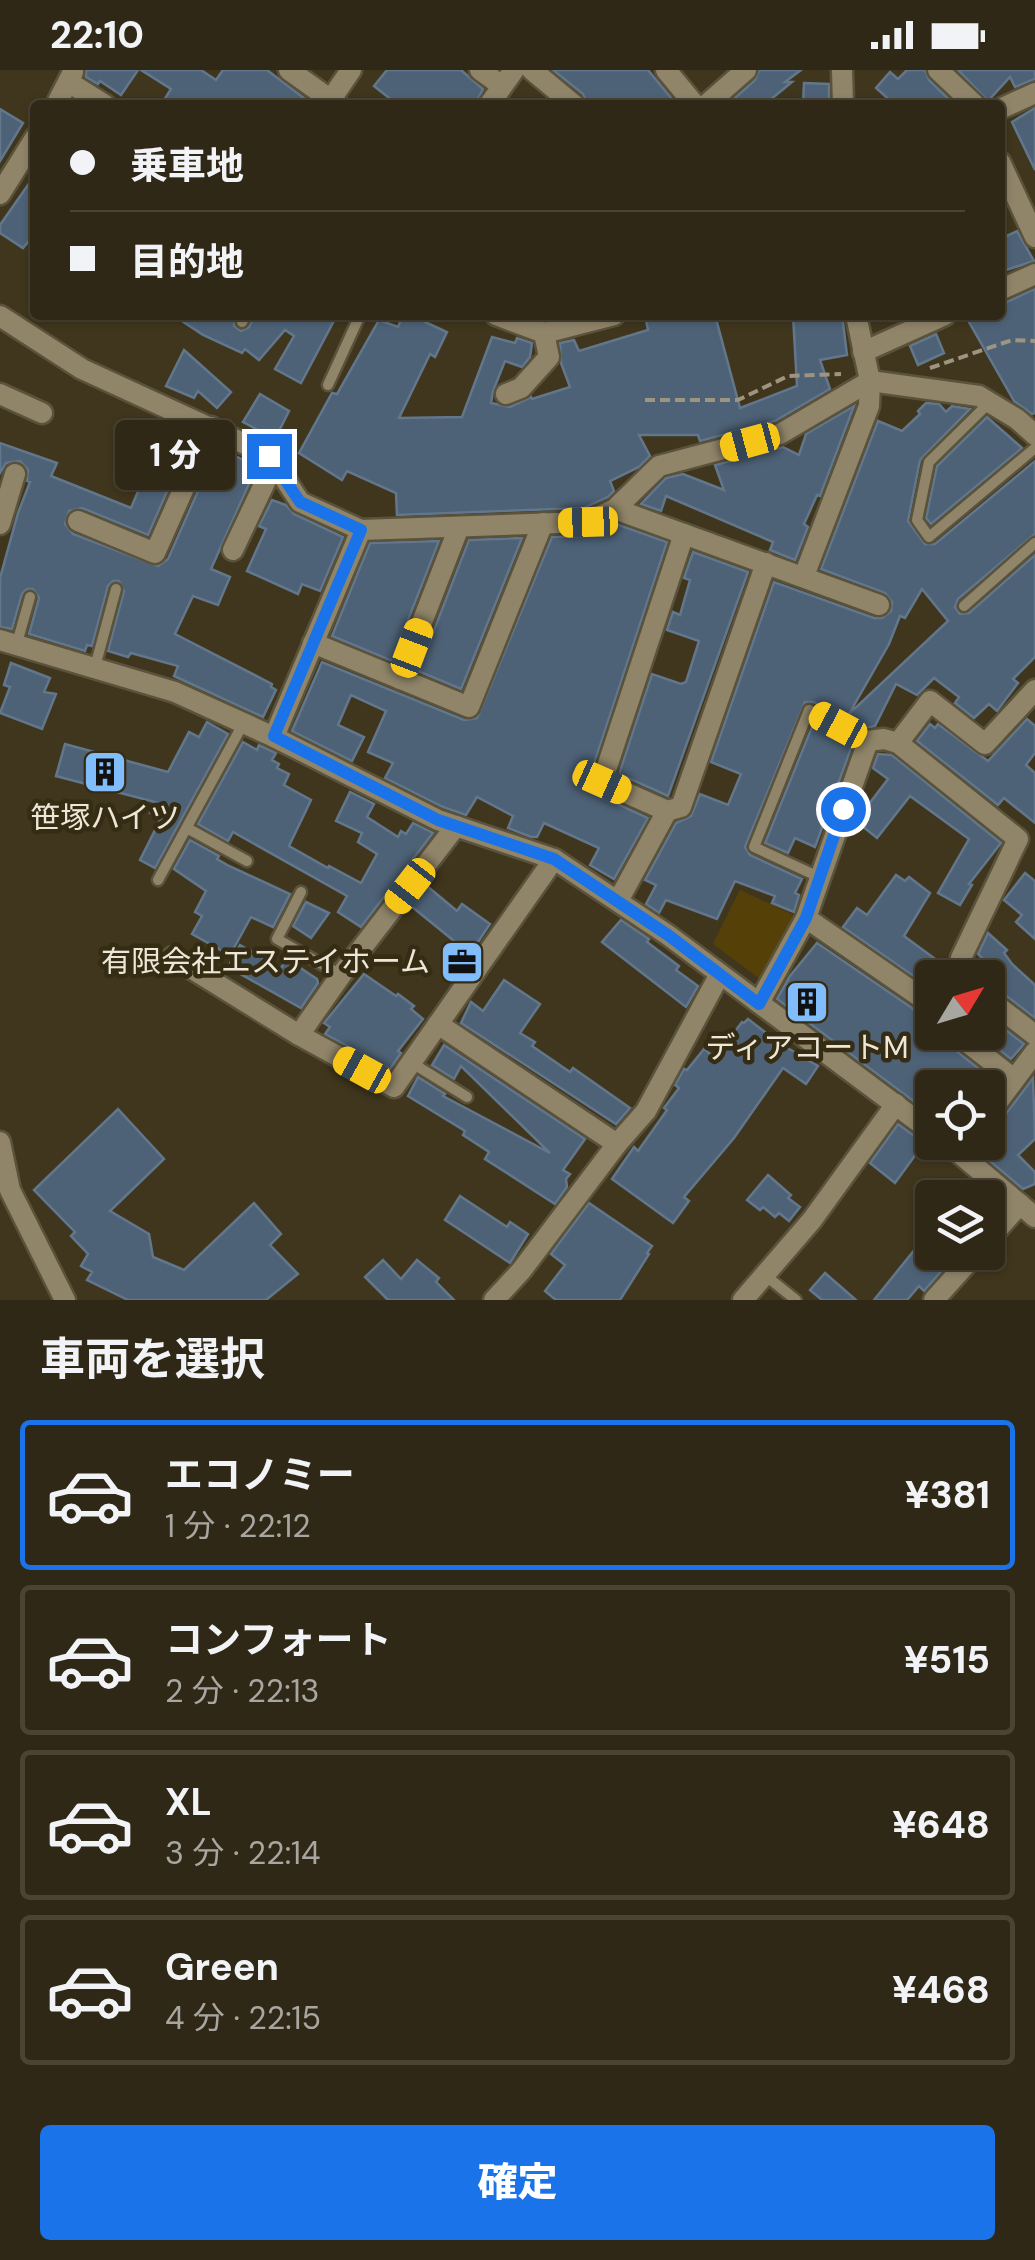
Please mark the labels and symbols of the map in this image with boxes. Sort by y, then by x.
car [717,420,783,464]
callout: 1 分 [114,421,234,491]
route end [247,434,292,479]
car [557,506,619,538]
car [387,615,437,681]
car [804,698,872,752]
building icon: 笹塚ハイツ [82,749,128,795]
car [568,756,636,808]
route start [821,787,866,832]
place label: 笹塚ハイツ [30,798,180,837]
car [380,853,440,919]
office icon: 有限会社エステイホーム [439,939,485,985]
place label: 有限会社エステイホーム [101,942,430,981]
north arrow [915,960,1005,1050]
building icon: ディアコートM [784,979,830,1025]
place label: ディアコートM [705,1028,909,1067]
car [328,1042,396,1098]

